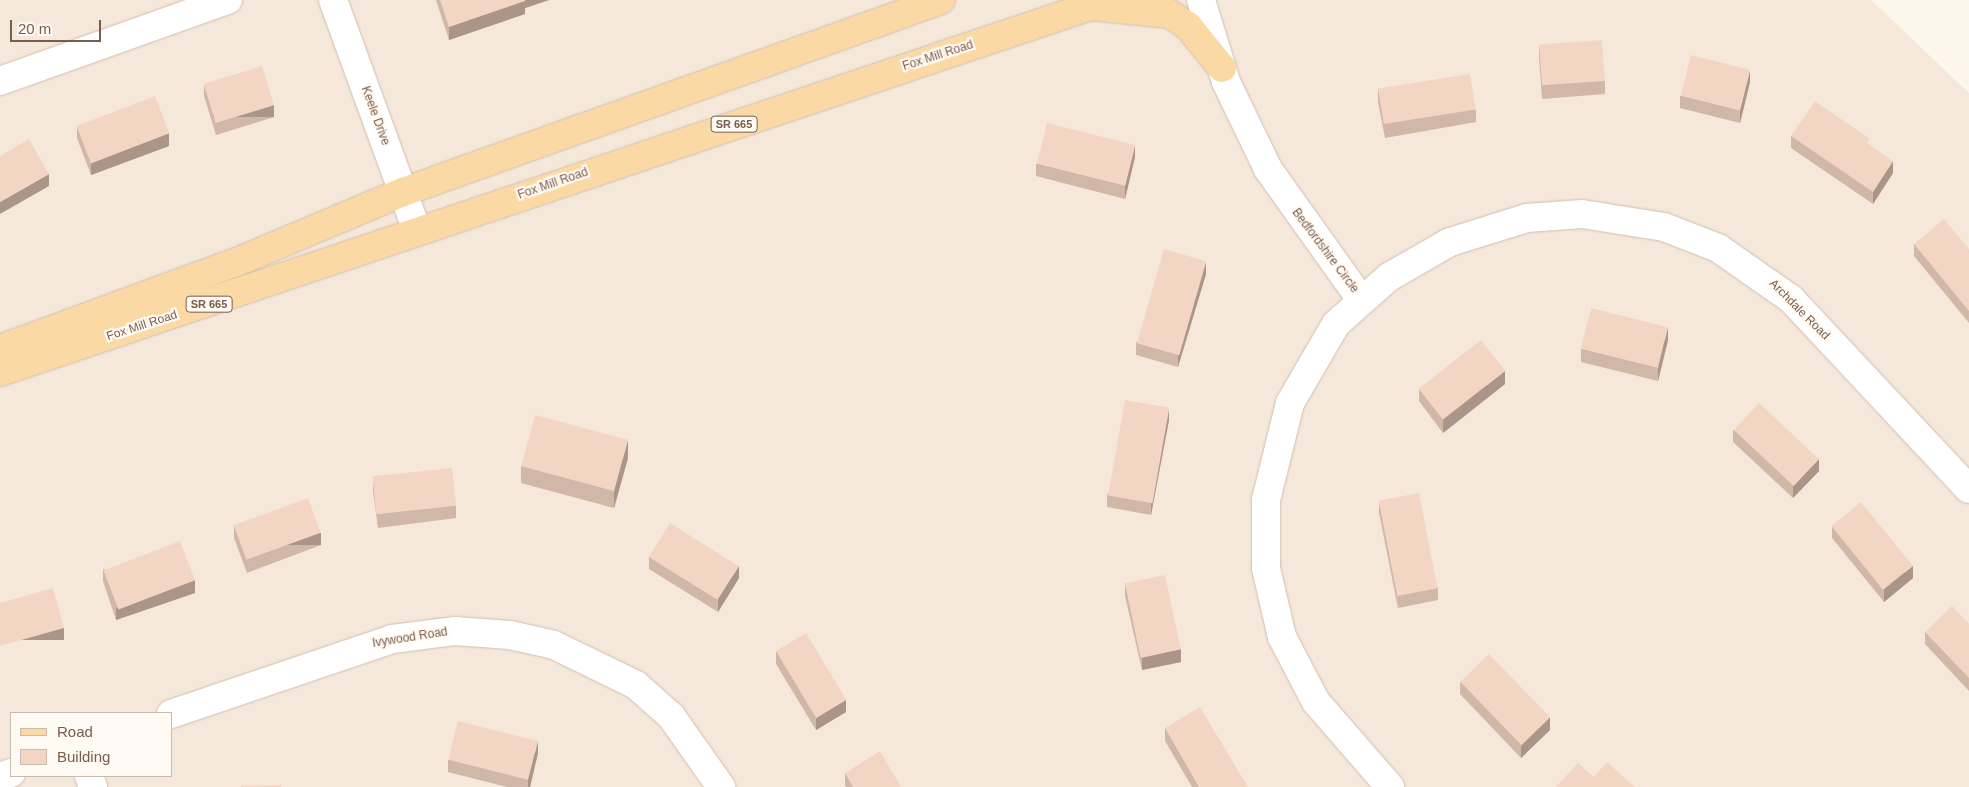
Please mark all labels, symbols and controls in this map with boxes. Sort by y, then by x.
scale bar [12,10,104,42]
text: 20 m [18,20,51,37]
street label: Fox Mill Road [901,38,975,74]
street label: Keele Drive [358,84,392,148]
road number: SR 665 [710,116,758,132]
street label: Fox Mill Road [516,165,590,203]
street label: Bedfordshire Circle [1289,206,1361,296]
street label: Archdale Road [1766,277,1832,343]
road number: SR 665 [185,296,233,312]
street label: Fox Mill Road [105,308,179,344]
street label: Ivywood Road [371,625,449,651]
legend [10,712,172,777]
text: Road [57,723,93,740]
text: Building [57,748,110,765]

